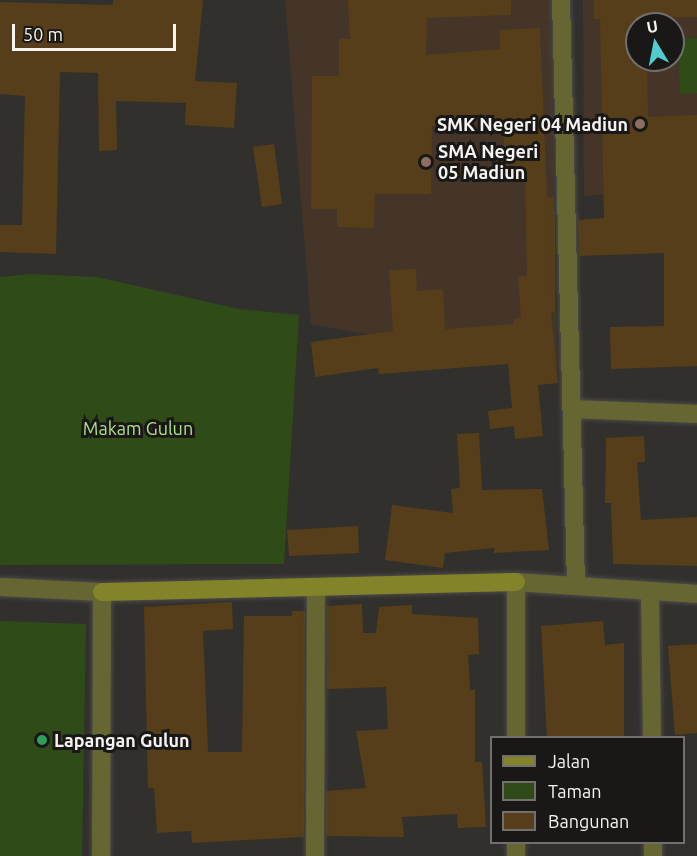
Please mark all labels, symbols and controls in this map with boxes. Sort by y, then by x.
scale bar [15,12,178,50]
north arrow [625,12,685,72]
text: U [645,16,659,36]
text: 50 m [23,24,63,44]
place label: SMK Negeri 04 Madiun [437,113,628,135]
marker: SMK Negeri 04 Madiun [633,117,647,131]
place label: SMA Negeri 05 Madiun [438,141,538,184]
marker: SMA Negeri 05 Madiun [419,155,433,169]
park label: Makam Gulun [83,417,193,439]
place label: Lapangan Gulun [54,729,190,751]
marker: Lapangan Gulun [35,733,49,747]
legend [490,736,685,844]
text: Jalan [548,751,590,771]
text: Taman [548,781,602,801]
text: Bangunan [548,811,629,831]

